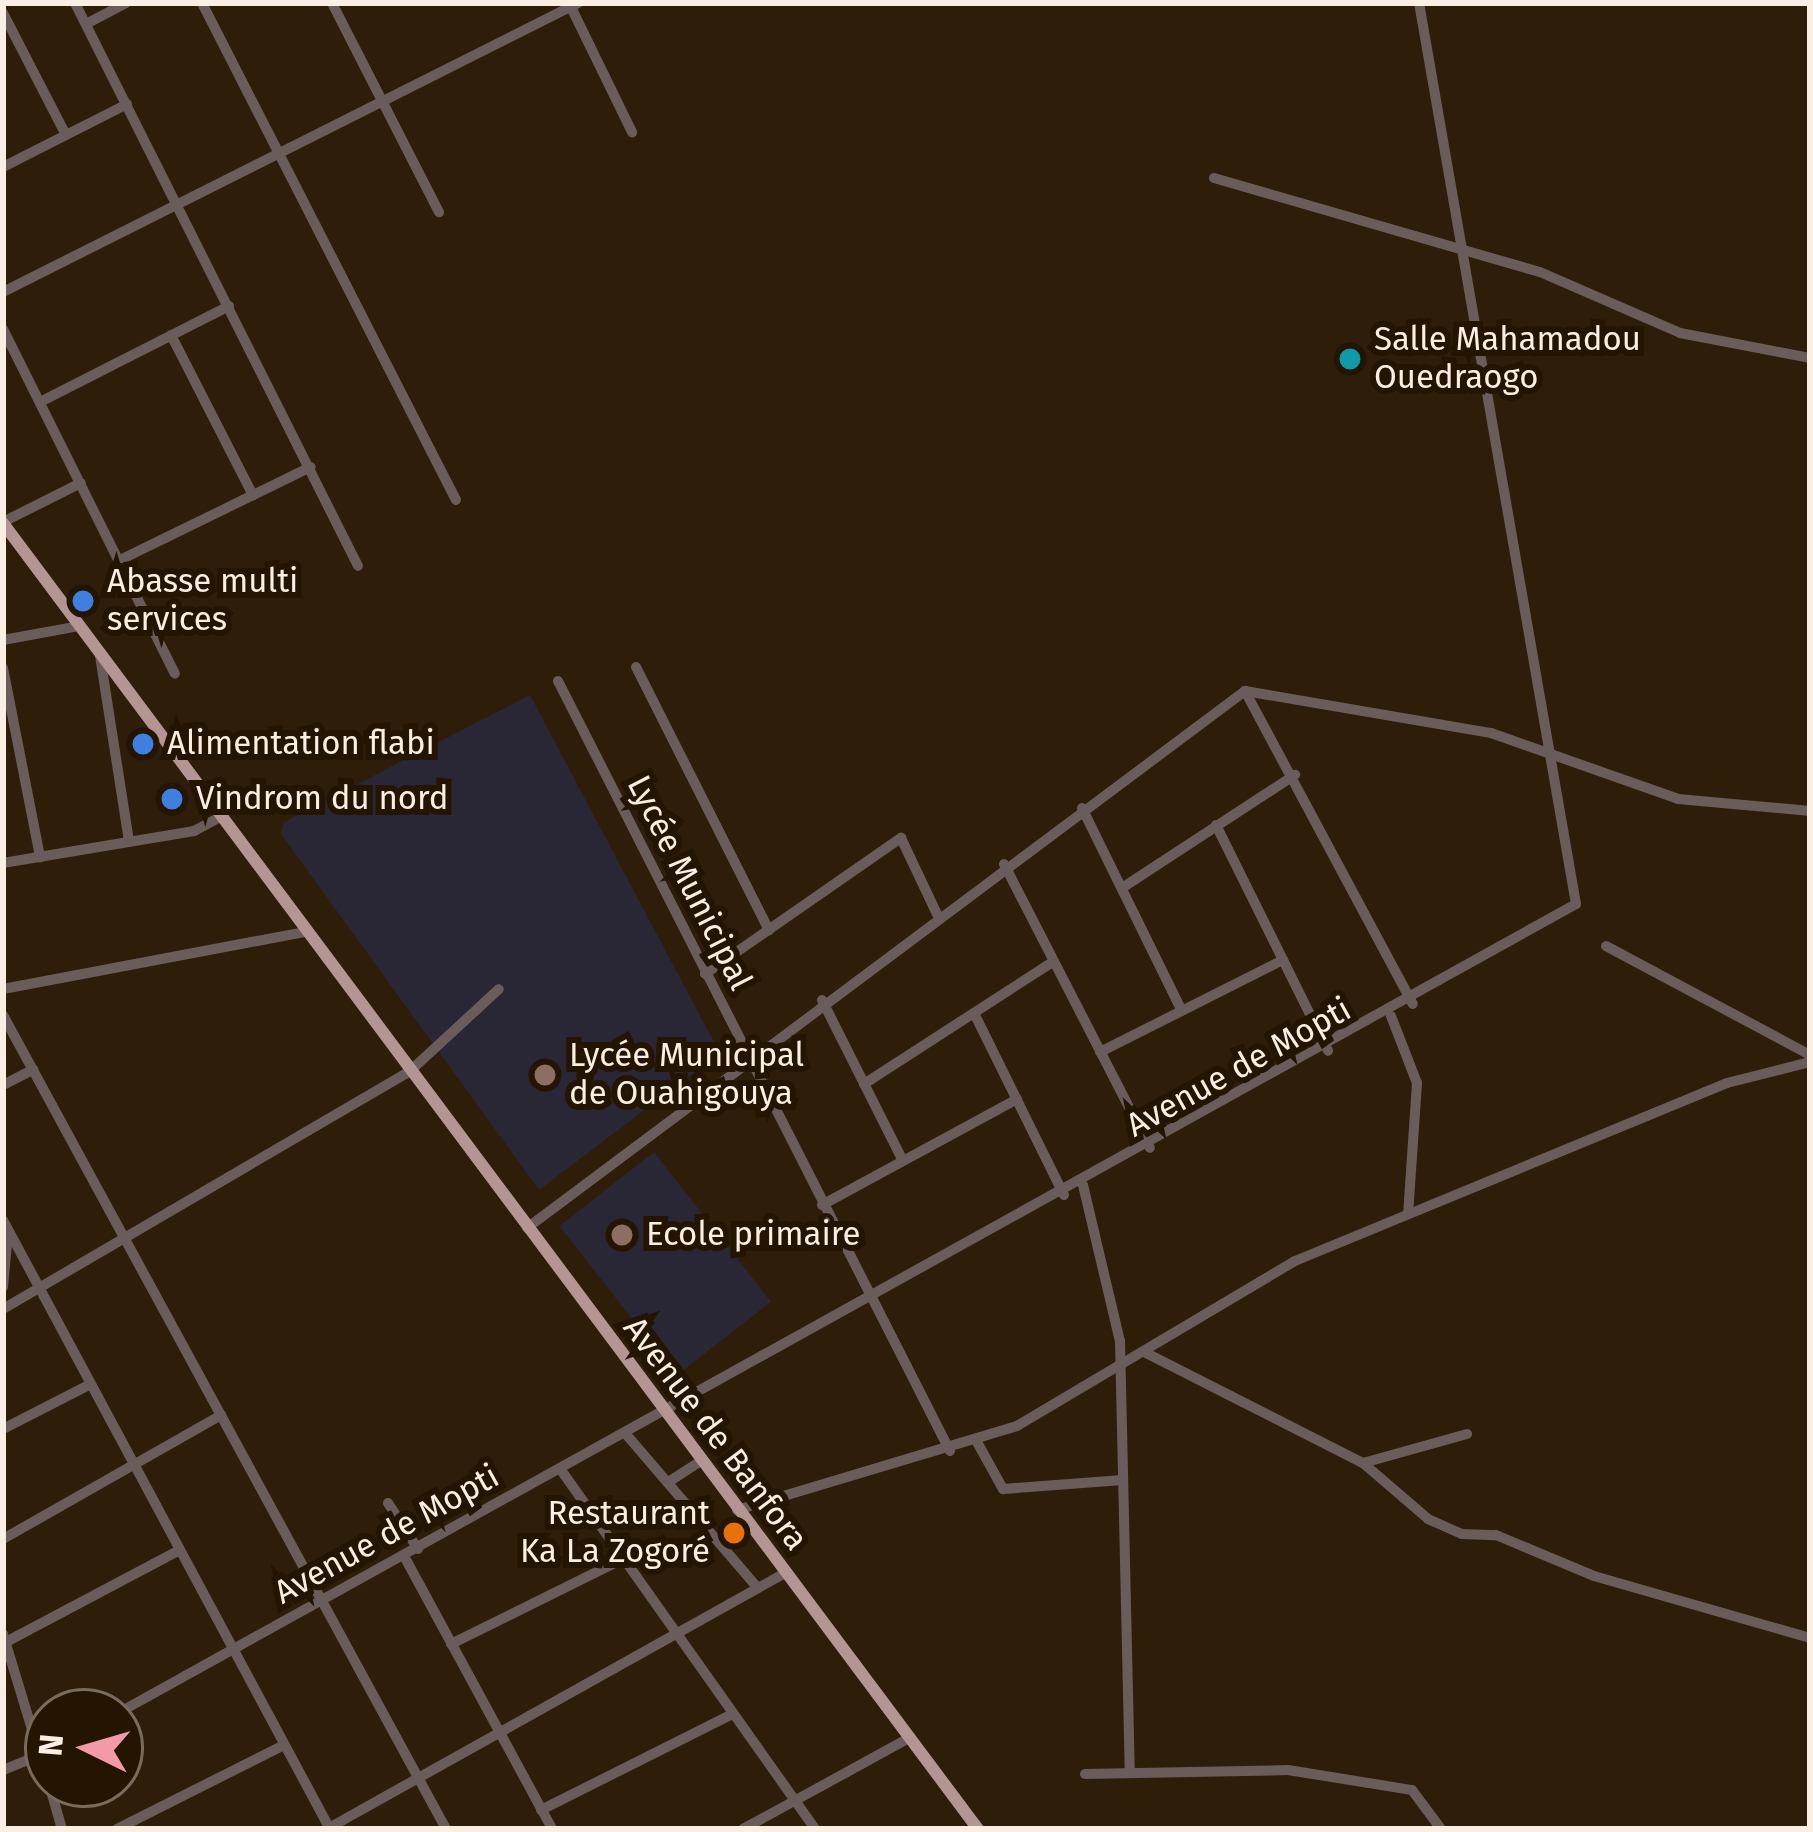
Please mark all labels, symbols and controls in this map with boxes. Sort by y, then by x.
place label: Salle Mahamadou Ouedraogo [1374,320,1641,398]
marker: Salle Mahamadou Ouedraogo [1337,346,1363,372]
place label: Abasse multi services [107,562,298,640]
marker: Abasse multi services [70,588,96,614]
place label: Alimentation flabi [167,724,435,764]
marker: Alimentation flabi [130,731,156,757]
street label: Lycée Municipal [618,769,760,997]
place label: Vindrom du nord [196,779,449,819]
marker: Vindrom du nord [159,786,185,812]
street label: Avenue de Mopti [1120,990,1358,1146]
place label: Lycée Municipal de Ouahigouya [569,1036,804,1114]
marker: Lycée Municipal de Ouahigouya [532,1062,558,1088]
place label: Ecole primaire [646,1215,861,1255]
marker: Ecole primaire [609,1222,635,1248]
street label: Avenue de Banfora [614,1310,816,1558]
street label: Avenue de Mopti [268,1457,506,1613]
place label: Restaurant Ka La Zogoré [520,1494,710,1572]
marker: Restaurant Ka La Zogoré [721,1520,747,1546]
north arrow [24,1688,144,1808]
text: N [30,1732,72,1758]

